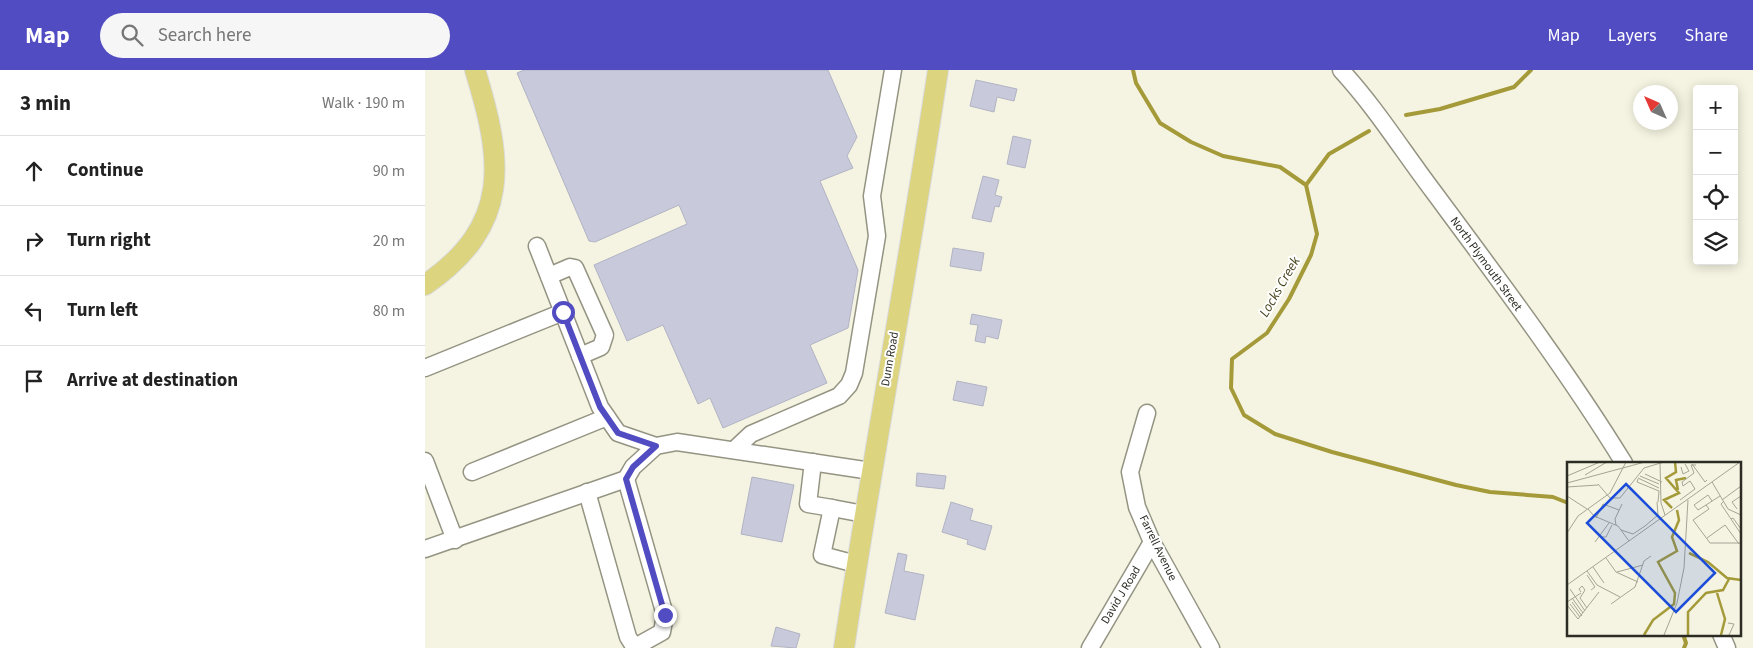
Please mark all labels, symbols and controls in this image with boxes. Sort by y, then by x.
search box [100,13,450,58]
text: Map [25,18,70,53]
icon: search [118,21,146,49]
text: Search here [158,22,251,49]
text: Map [1548,23,1580,48]
text: Layers [1608,23,1657,48]
text: Share [1685,23,1728,48]
north arrow [1633,85,1678,130]
map controls [1693,85,1738,265]
button: + [1693,85,1738,130]
text: 3 min [20,88,71,118]
text: Walk · 190 m [322,92,405,114]
button: − [1693,130,1738,175]
icon: ahead [20,157,48,185]
text: Continue [67,157,144,184]
text: 90 m [373,160,405,182]
button: locate [1693,175,1738,220]
street label: North Plymouth Street [1446,213,1526,315]
button: layers [1693,220,1738,265]
icon: right [20,227,48,255]
text: Turn right [67,227,151,254]
text: 20 m [373,230,405,252]
water label: Locks Creek [1255,253,1306,321]
icon: left [20,297,48,325]
text: Turn left [67,297,138,324]
text: 80 m [373,300,405,322]
route start [552,301,575,324]
street label: Dunn Road [877,330,903,388]
icon: arrive [20,367,48,395]
text: Arrive at destination [67,367,238,394]
inset map [1567,462,1741,636]
street label: Farrell Avenue [1135,512,1181,584]
street label: David J Road [1097,563,1145,627]
route end [654,604,677,627]

